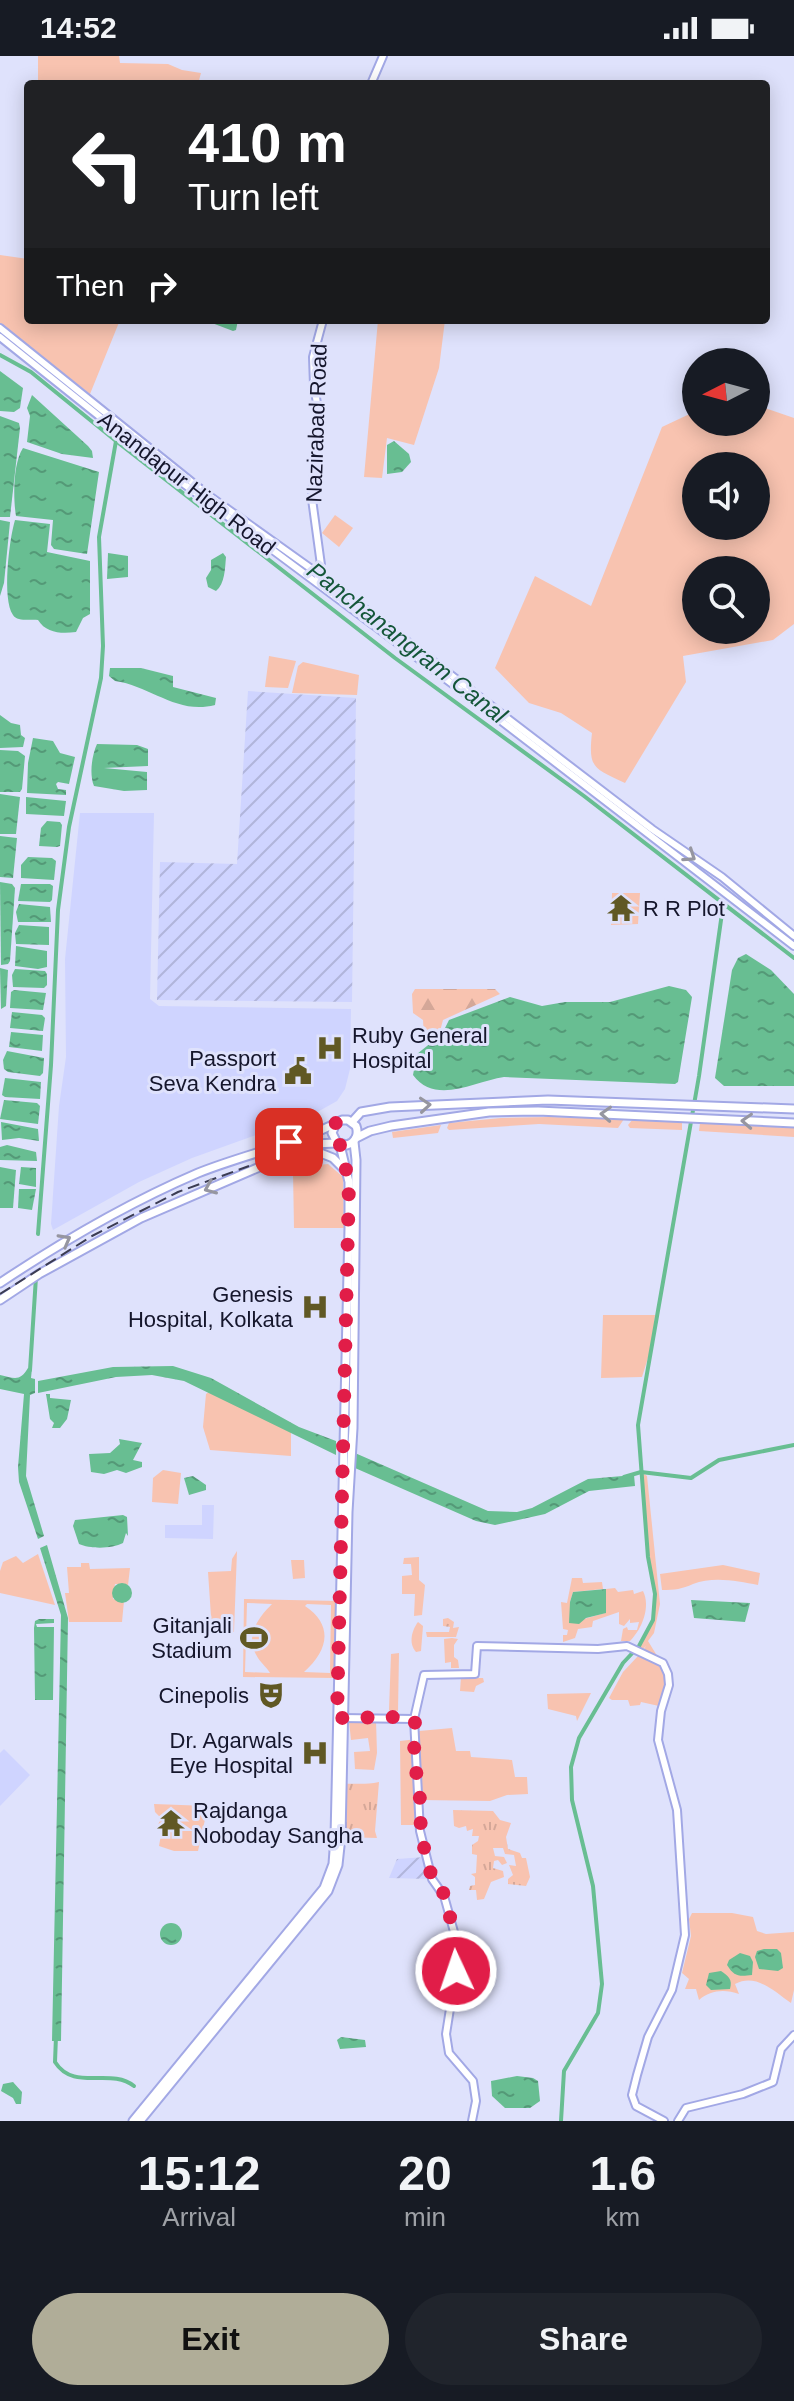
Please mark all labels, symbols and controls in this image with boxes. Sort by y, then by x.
text: 14:52 [40,11,117,44]
text: 410 m [188,111,347,174]
icon: left [56,112,160,216]
text: Turn left [188,177,319,218]
icon: right [140,264,184,308]
text: Then [56,269,124,302]
street label: Nazirabad Road [301,343,332,503]
north arrow [682,348,770,436]
map controls [682,348,770,644]
street label: Anandapur High Road [93,407,280,560]
button: sound [682,452,770,540]
water label: Panchanangram Canal [302,556,513,729]
button: search [682,556,770,644]
one-way arrow [682,846,696,861]
temple icon: R R Plot [606,893,636,923]
place label: R R Plot [643,896,725,921]
place label: Ruby General Hospital [352,1023,488,1073]
hospital icon: Ruby General Hospital [315,1033,345,1063]
place label: Passport Seva Kendra [149,1046,277,1096]
public building icon: Passport Seva Kendra [283,1056,313,1086]
one-way arrow [419,1097,432,1114]
one-way arrow [599,1106,612,1123]
pin [255,1108,323,1176]
one-way arrow [740,1112,753,1129]
icon: arrive [267,1120,311,1164]
one-way arrow [204,1178,218,1194]
one-way arrow [56,1234,71,1250]
place label: Genesis Hospital, Kolkata [128,1282,294,1332]
hospital icon: Genesis Hospital, Kolkata [300,1292,330,1322]
place label: Gitanjali Stadium [151,1613,232,1663]
sports icon: Gitanjali Stadium [239,1623,269,1653]
theatre icon: Cinepolis [256,1680,286,1710]
place label: Cinepolis [159,1683,249,1708]
place label: Dr. Agarwals Eye Hospital [169,1728,293,1778]
hospital icon: Dr. Agarwals Eye Hospital [300,1738,330,1768]
place label: Rajdanga Noboday Sangha [193,1798,364,1848]
temple icon: Rajdanga Noboday Sangha [156,1808,186,1838]
position arrow [414,1929,498,2013]
text: 15:12 [138,2147,261,2200]
text: 20 [398,2147,452,2200]
text: 1.6 [589,2147,656,2200]
text: Arrival [162,2202,236,2232]
text: min [404,2202,446,2232]
text: km [605,2202,640,2232]
button: Exit [32,2293,389,2385]
button: Share [405,2293,762,2385]

